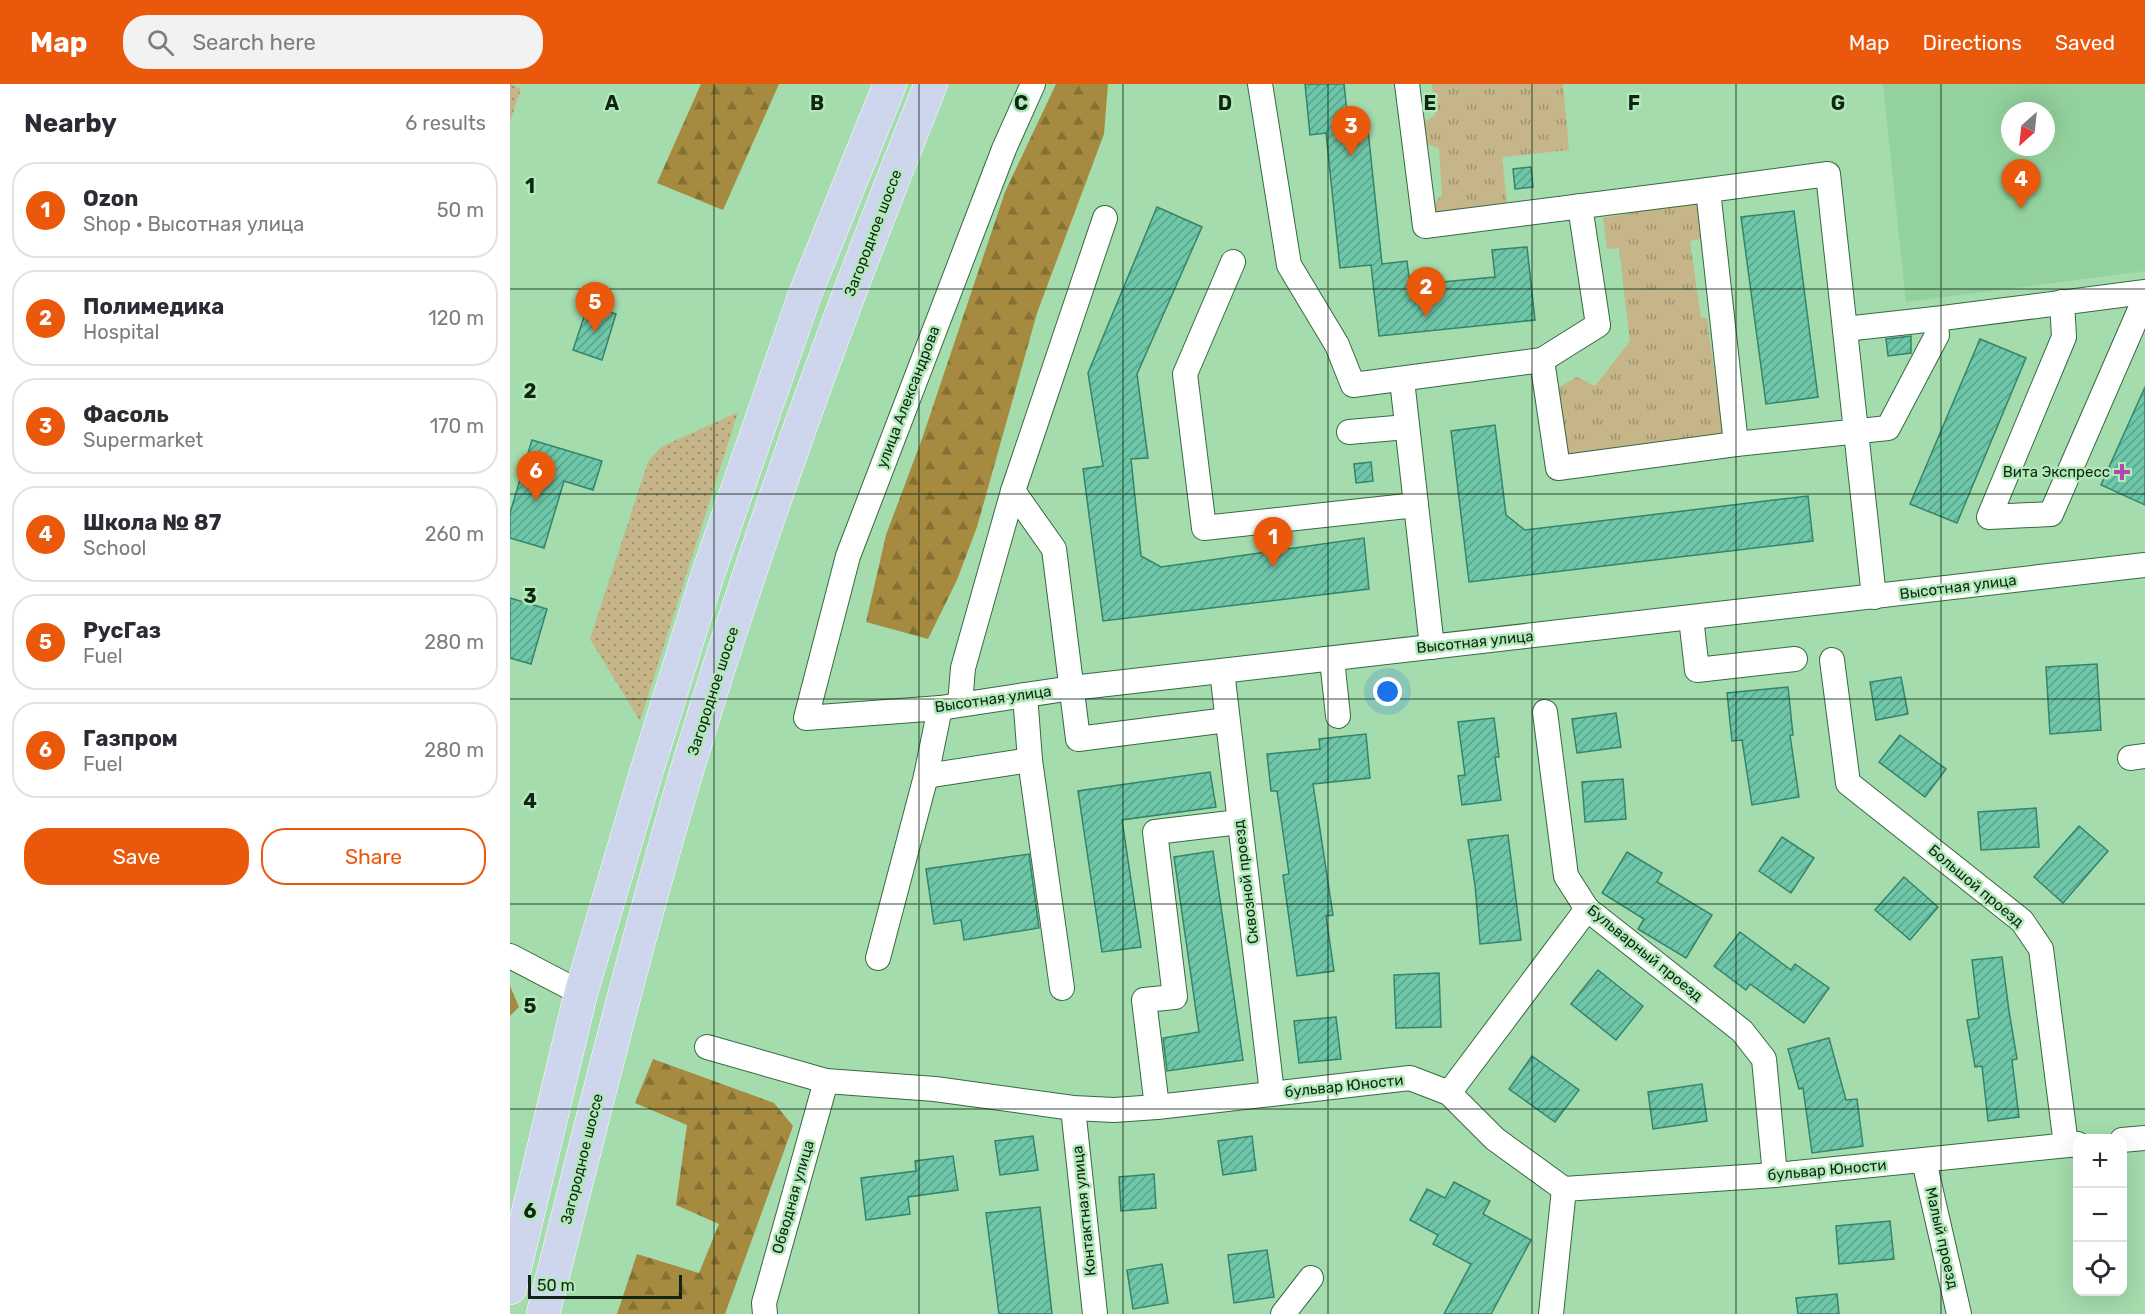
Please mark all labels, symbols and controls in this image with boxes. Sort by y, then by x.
search box [123,15,543,69]
text: Map [30,26,87,59]
icon: search [144,26,177,59]
text: Search here [192,29,316,56]
text: Map [1849,30,1890,55]
text: Directions [1923,30,2022,55]
text: Saved [2055,30,2115,55]
text: A [605,91,620,115]
text: B [810,91,824,115]
text: C [1014,91,1028,115]
text: D [1218,91,1232,115]
text: E [1424,91,1436,115]
text: F [1628,91,1640,115]
text: G [1831,91,1845,115]
north arrow [2001,102,2055,156]
pin: 3 [1332,106,1370,156]
text: Nearby [24,108,117,139]
text: 6 results [405,111,486,135]
pin: 4 [2002,160,2040,209]
street label: Загородное шоссе [841,167,905,299]
text: 1 [525,174,535,198]
text: Ozon [83,185,138,212]
text: 1 [41,198,50,222]
text: 50 m [437,198,484,222]
text: Shop · Высотная улица [83,212,304,236]
pin: 2 [1406,268,1446,317]
pin: 5 [576,282,614,332]
text: Полимедика [83,293,224,320]
text: 2 [39,306,52,330]
text: 120 m [428,306,484,330]
text: Hospital [83,320,159,344]
street label: улица Александрова [873,323,943,471]
text: 2 [524,379,537,403]
text: Фасоль [83,401,169,428]
text: 3 [39,414,52,438]
text: 170 m [430,414,484,438]
text: Supermarket [83,428,203,452]
pin: 6 [516,452,556,501]
place label: Вита Экспресс [2003,463,2110,481]
marker: Вита Экспресс [2115,465,2129,479]
text: Школа № 87 [83,509,221,536]
pin: 1 [1254,518,1293,567]
text: 4 [39,522,52,546]
text: 260 m [425,522,484,546]
text: School [83,536,146,560]
street label: Высотная улица [1899,571,2017,603]
text: 3 [523,584,537,608]
text: РусГаз [83,617,161,644]
street label: Загородное шоссе [684,624,742,758]
street label: Высотная улица [1416,627,1534,657]
text: 5 [39,630,52,654]
text: 280 m [424,630,484,654]
text: Fuel [83,644,123,668]
your location [1373,677,1402,706]
street label: Высотная улица [934,682,1052,716]
text: Газпром [83,725,178,752]
text: 6 [39,738,52,762]
text: 280 m [424,738,484,762]
text: Fuel [83,752,123,776]
text: 4 [523,789,537,813]
street label: Сквозной проезд [1229,819,1263,945]
button: Save [24,828,249,885]
button: Share [261,828,486,885]
street label: Большой проезд [1925,841,2027,931]
street label: Бульварный проезд [1584,901,1706,1005]
text: 5 [524,994,537,1018]
street label: бульвар Юности [1284,1071,1404,1101]
street label: Загородное шоссе [557,1092,607,1226]
map controls [2073,1134,2127,1296]
button: + [2073,1134,2127,1188]
street label: Обводная улица [768,1138,818,1256]
street label: Контактная улица [1068,1145,1100,1277]
street label: бульвар Юности [1767,1156,1887,1184]
street label: Малый проезд [1922,1185,1962,1291]
button: − [2073,1188,2127,1242]
text: 6 [523,1199,537,1223]
button: locate [2073,1242,2127,1296]
scale bar [528,1272,682,1300]
text: 50 m [537,1276,575,1295]

